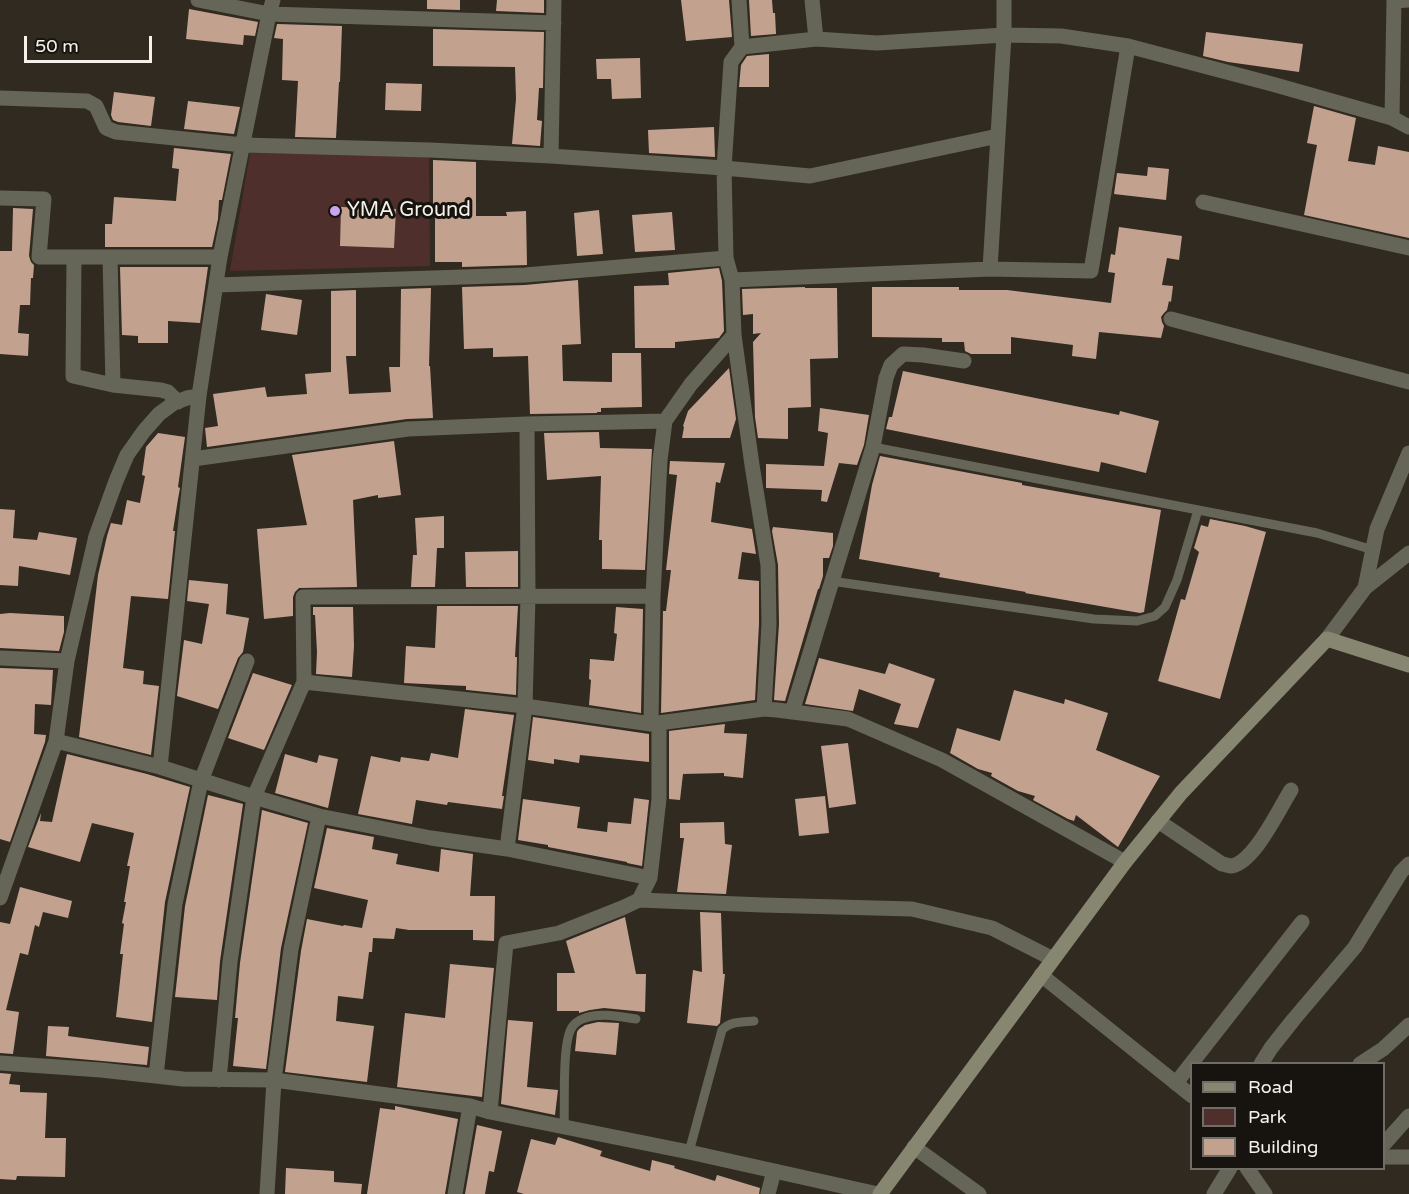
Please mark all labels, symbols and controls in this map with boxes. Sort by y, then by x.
scale bar [27,24,154,62]
text: 50 m [35,35,79,57]
place label: YMA Ground [347,199,471,223]
marker: YMA Ground [328,204,342,218]
legend [1190,1062,1385,1170]
text: Road [1248,1076,1293,1098]
text: Park [1248,1106,1286,1128]
text: Building [1248,1136,1318,1158]

